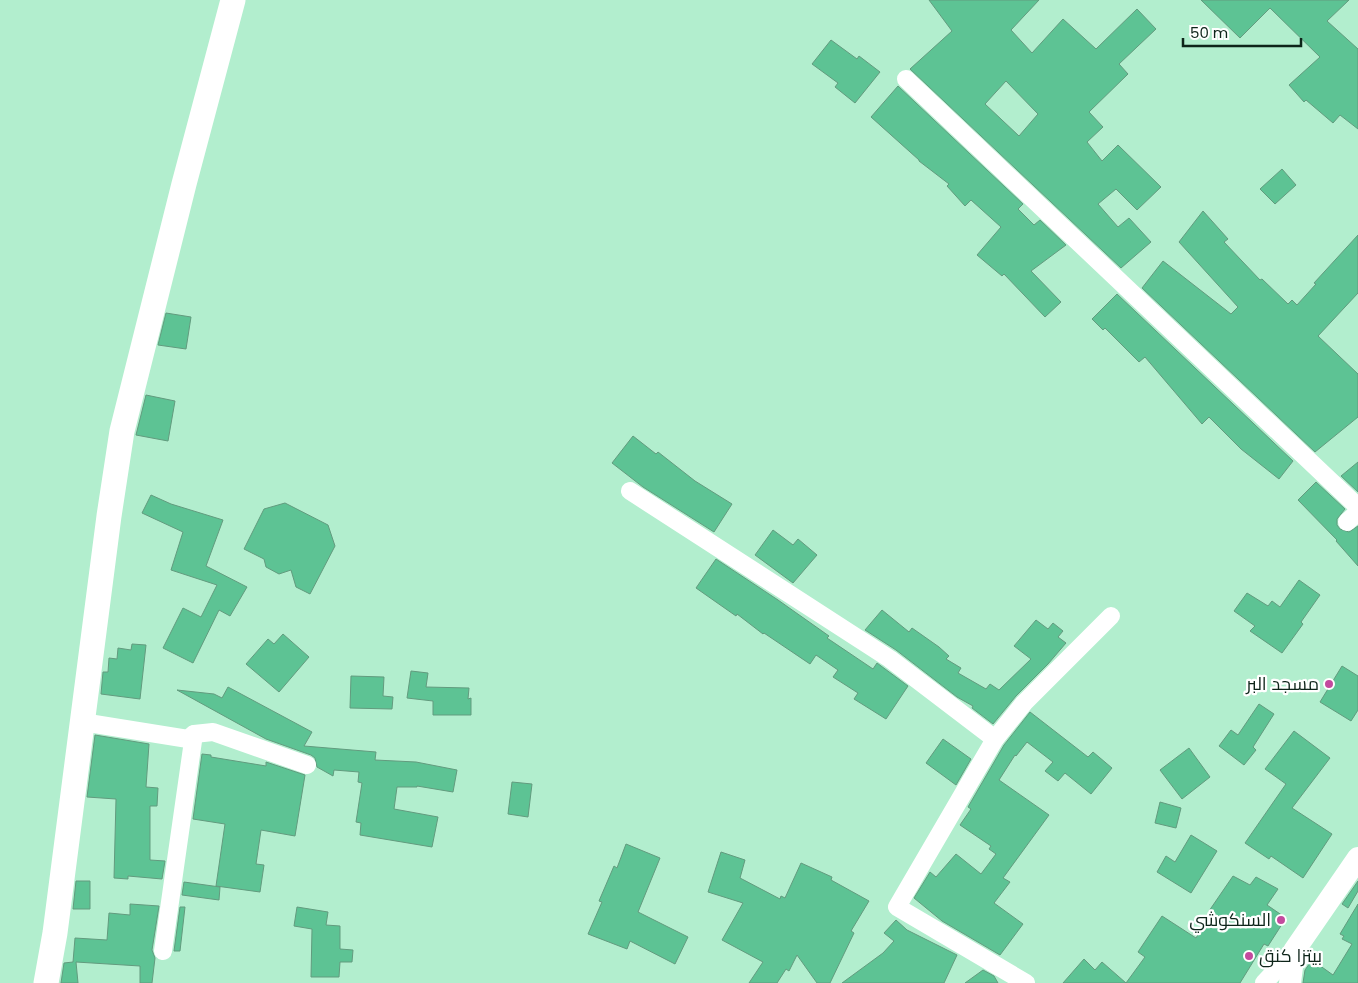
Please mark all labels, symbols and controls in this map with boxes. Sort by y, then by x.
scale bar [1183,15,1300,47]
text: 50 m [1190,22,1228,43]
place label: مسجد البر [1245,671,1319,696]
marker: مسجد البر [1323,678,1335,690]
place label: السنكوشي [1189,907,1271,933]
marker: السنكوشي [1275,914,1287,926]
place label: بيتزا كنق [1259,943,1322,968]
marker: بيتزا كنق [1243,950,1255,962]

